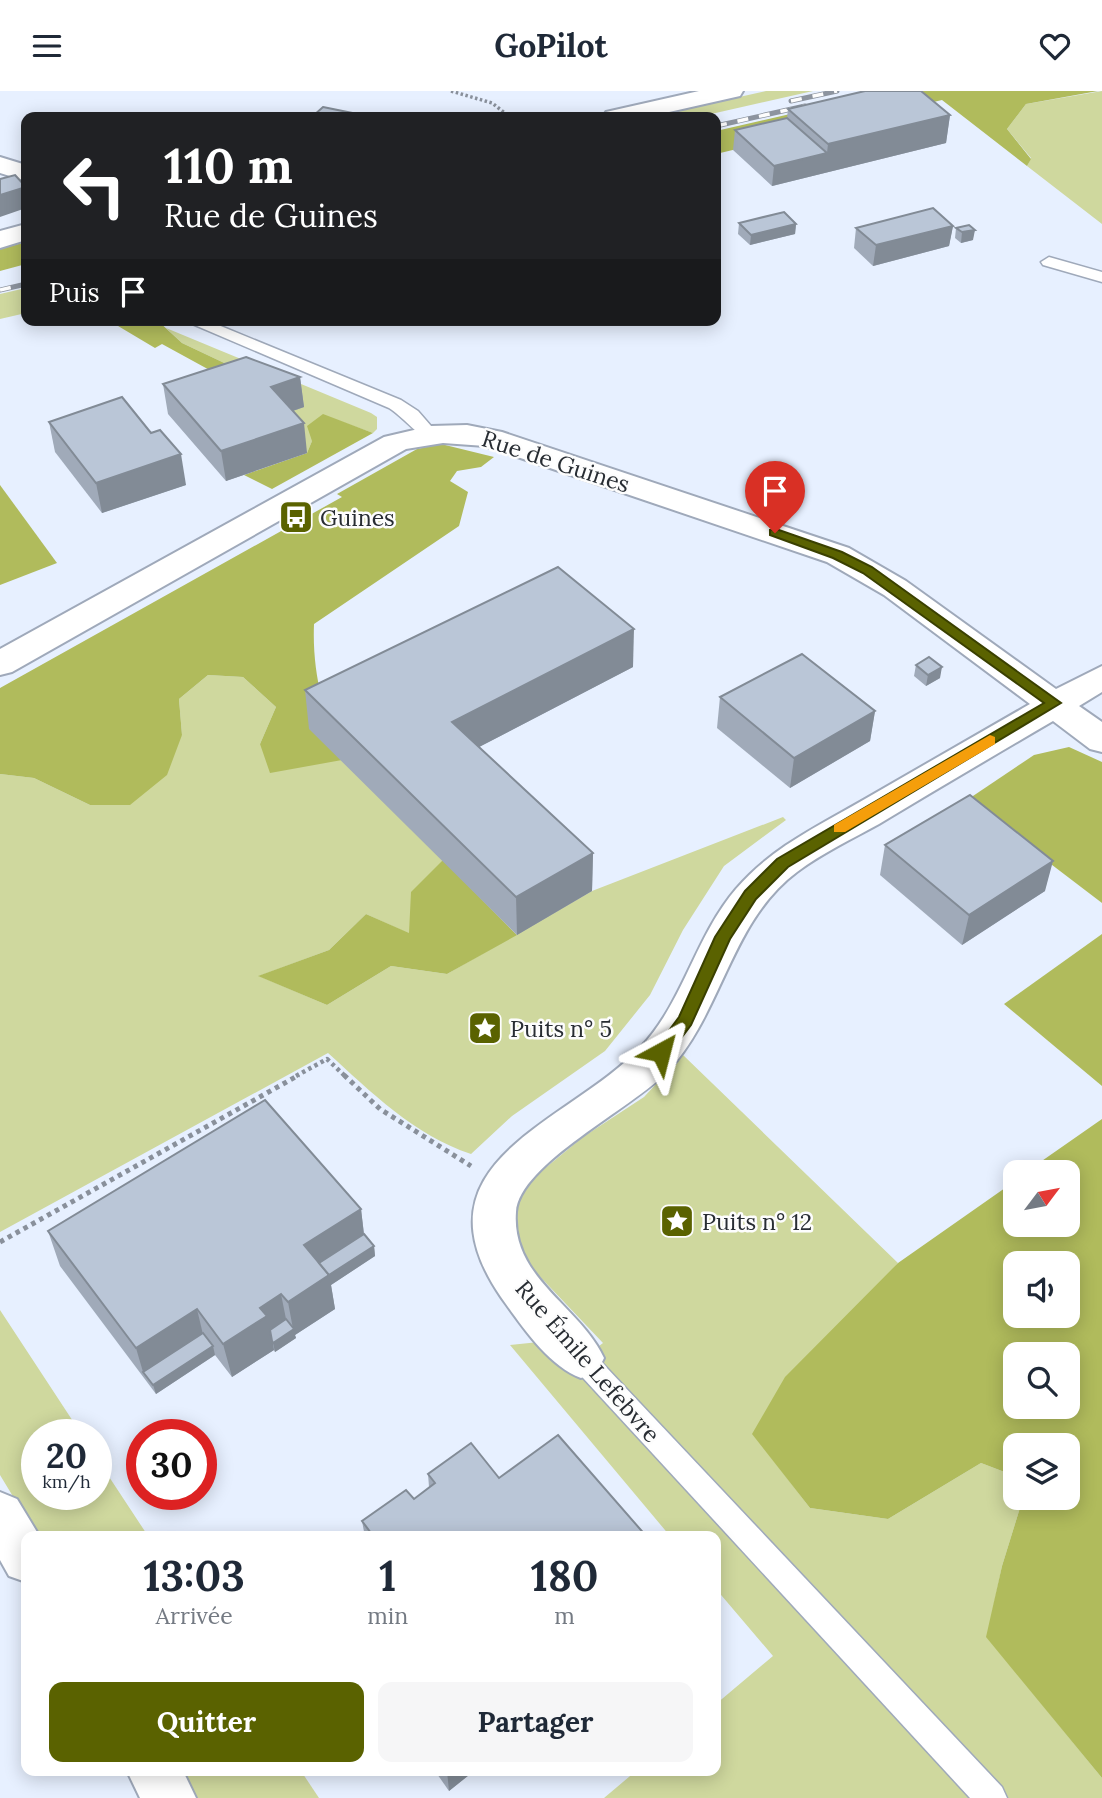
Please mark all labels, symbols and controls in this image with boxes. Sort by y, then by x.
text: GoPilot [494,25,608,66]
icon: menu [28,27,66,65]
icon: heart [1036,27,1074,65]
text: 110 m [164,134,293,196]
icon: left [49,140,140,231]
text: Rue de Guines [164,195,378,236]
icon: arrive [114,273,152,311]
text: Puis [49,276,100,309]
street label: Rue de Guines [478,423,634,499]
pin [745,461,805,533]
icon: arrive [756,472,794,510]
bus stop icon: Guines [277,498,315,536]
place label: Guines [320,503,395,532]
place icon: Puits n° 5 [466,1009,504,1047]
place label: Puits n° 5 [510,1014,612,1043]
position arrow [624,1015,698,1089]
north arrow [1003,1160,1080,1237]
map controls [1003,1160,1080,1510]
place icon: Puits n° 12 [658,1202,696,1240]
place label: Puits n° 12 [702,1207,812,1236]
button: sound [1003,1251,1080,1328]
street label: Rue Émile Lefebvre [510,1274,666,1448]
button: search [1003,1342,1080,1419]
speed limit sign: 30 [126,1419,217,1510]
text: 20 [46,1433,87,1478]
button: layers [1003,1433,1080,1510]
text: km/h [42,1470,91,1493]
text: 13:03 [143,1549,245,1603]
text: 1 [379,1549,396,1603]
text: 180 [531,1549,599,1603]
text: Arrivée [156,1601,233,1630]
text: min [367,1601,408,1630]
text: m [554,1601,575,1630]
button: Quitter [49,1682,364,1762]
button: Partager [378,1682,693,1762]

